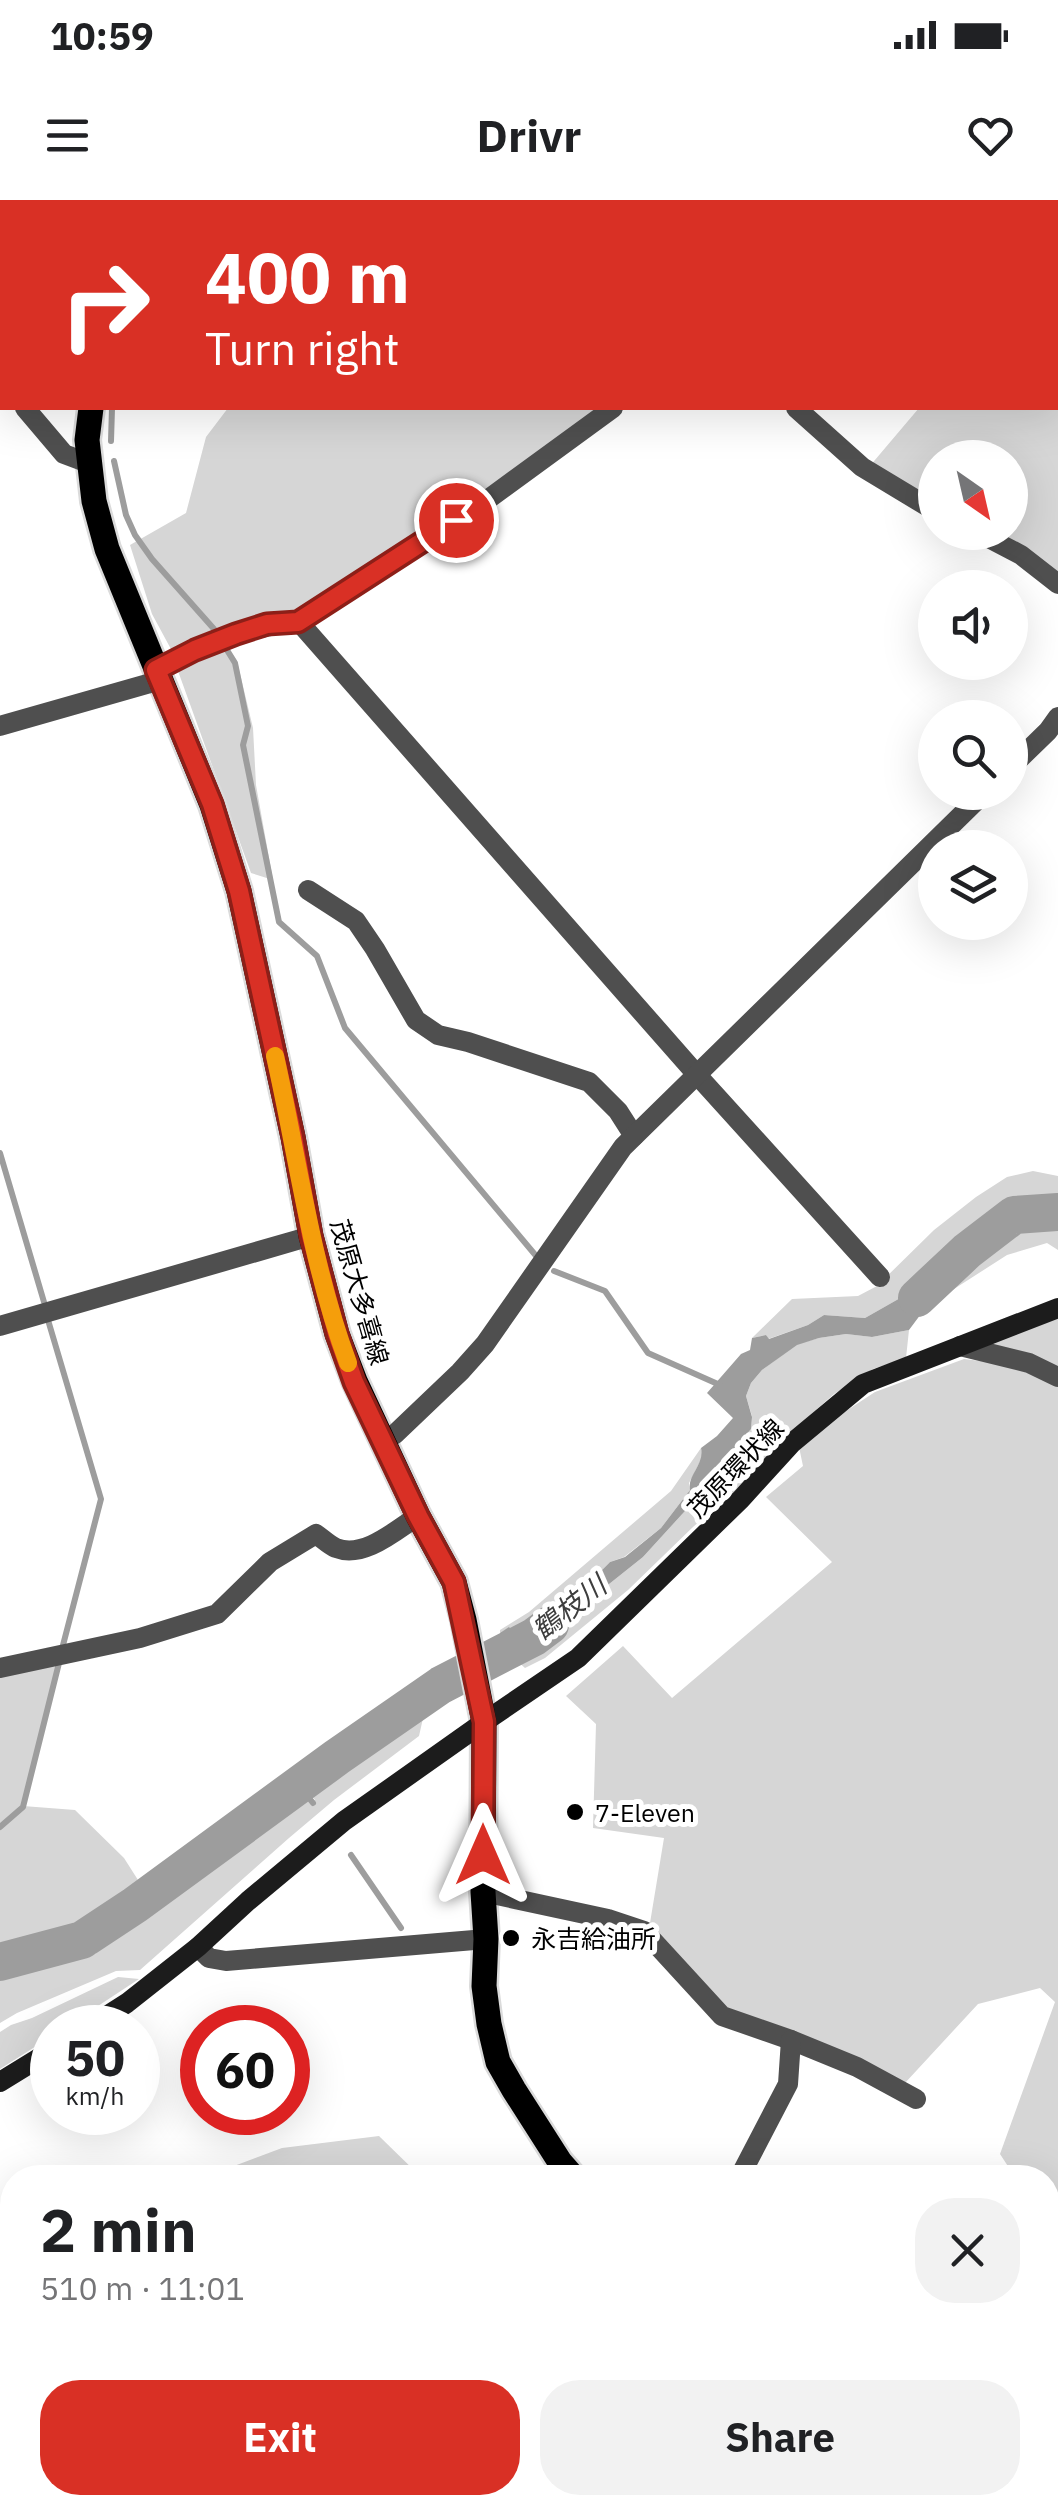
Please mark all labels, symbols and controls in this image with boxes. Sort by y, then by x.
text: 10:59 [50,11,154,60]
text: Drivr [477,106,581,164]
icon: menu [40,108,95,163]
icon: heart [963,108,1018,163]
text: 400 m [205,231,410,322]
icon: right [40,240,170,370]
text: Turn right [205,319,400,377]
north arrow [918,440,1028,550]
map controls [918,440,1028,940]
pin [414,478,499,563]
icon: arrive [429,493,484,548]
button: sound [918,570,1028,680]
button: search [918,700,1028,810]
button: layers [918,830,1028,940]
street label: 茂原大多喜線 [323,1215,397,1369]
street label: 茂原環状線 [680,1412,790,1524]
water label: 鶴枝川 [525,1565,616,1647]
place label: 7-Eleven [595,1796,695,1829]
marker: 7-Eleven [564,1801,586,1823]
position arrow [431,1803,535,1907]
place label: 永吉給油所 [531,1922,656,1955]
marker: 永吉給油所 [500,1927,522,1949]
speed limit sign: 60 [180,2005,310,2135]
text: 50 [65,2025,125,2090]
text: km/h [66,2079,124,2112]
text: 2 min [40,2190,197,2269]
button: close [915,2198,1020,2303]
text: 510 m · 11:01 [40,2267,245,2309]
button: Exit [40,2380,520,2495]
button: Share [540,2380,1020,2495]

